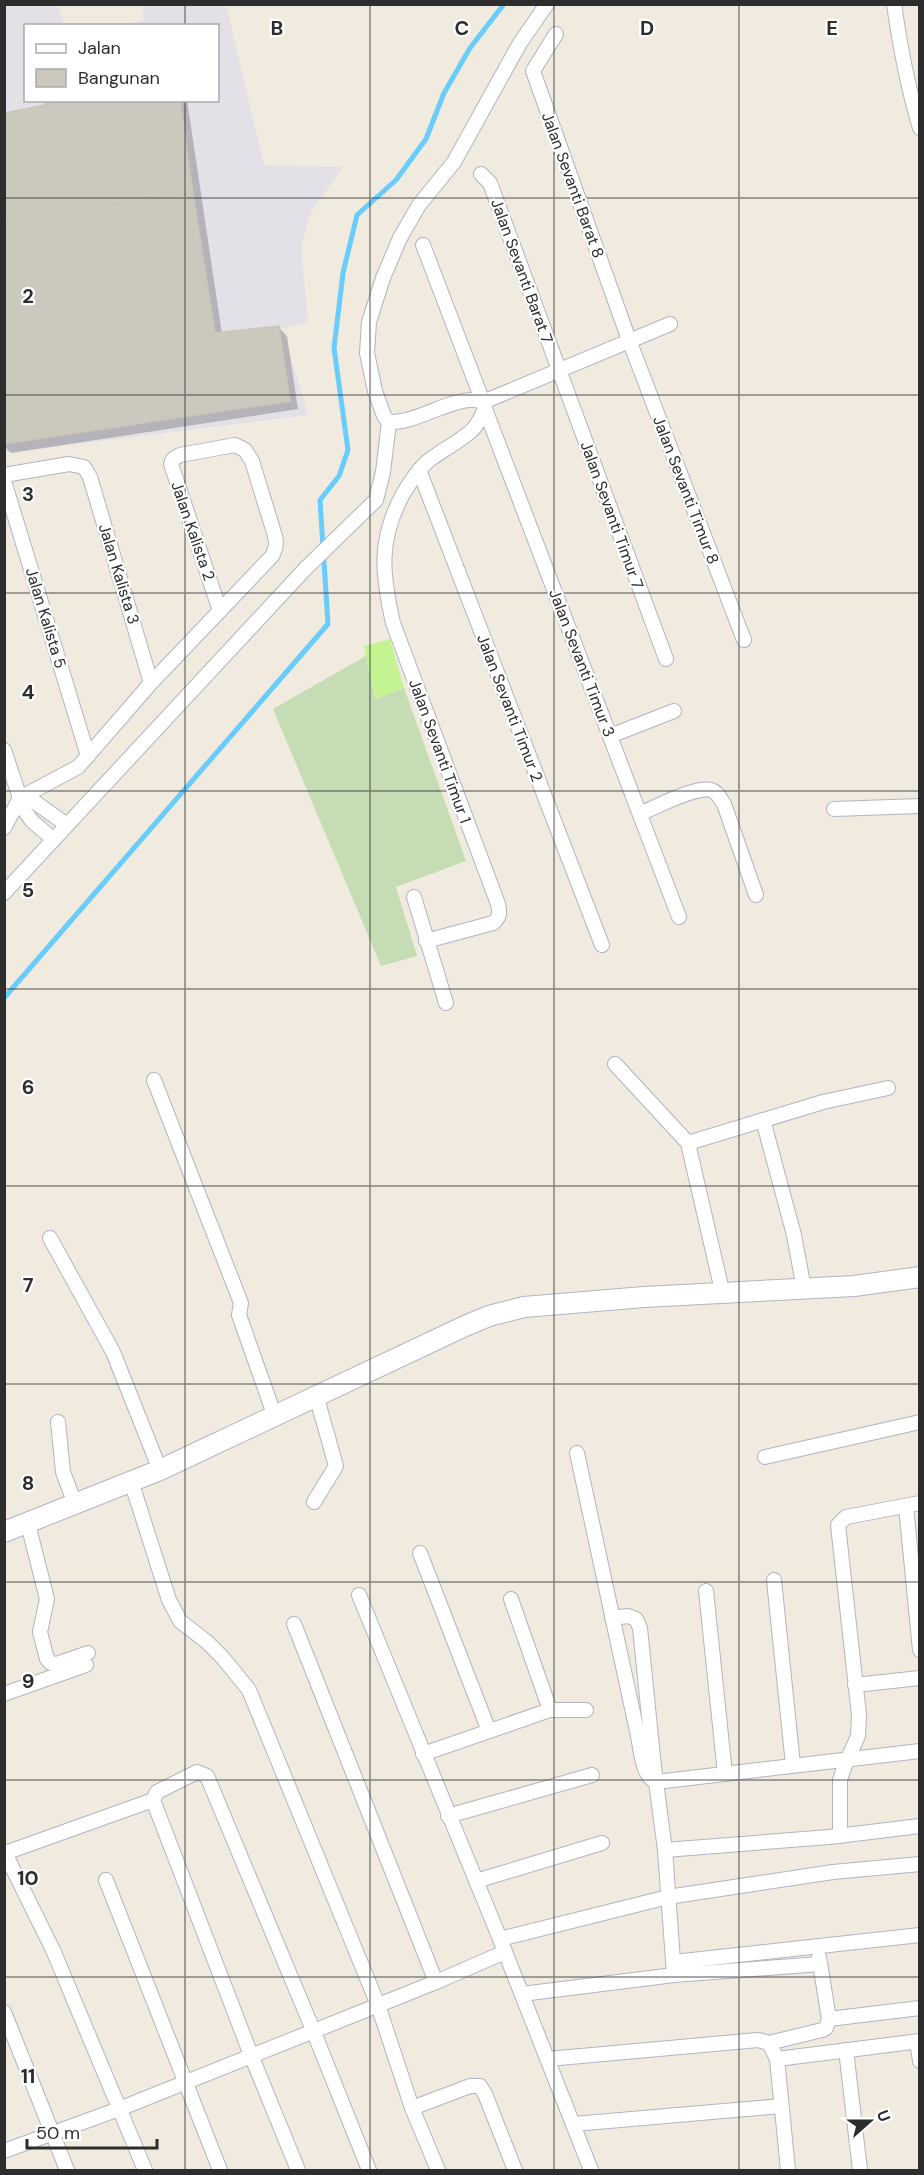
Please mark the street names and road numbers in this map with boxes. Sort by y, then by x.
street label: Jalan Sevanti Barat 8 [537,109,609,261]
street label: Jalan Sevanti Barat 7 [486,196,558,346]
street label: Jalan Sevanti Timur 8 [648,413,724,567]
street label: Jalan Sevanti Timur 7 [576,438,648,592]
street label: Jalan Kalista 2 [166,479,220,583]
street label: Jalan Kalista 3 [94,521,144,627]
street label: Jalan Kalista 5 [21,565,71,671]
street label: Jalan Sevanti Timur 3 [544,586,620,740]
street label: Jalan Sevanti Timur 2 [472,631,548,785]
street label: Jalan Sevanti Timur 1 [404,676,476,826]

